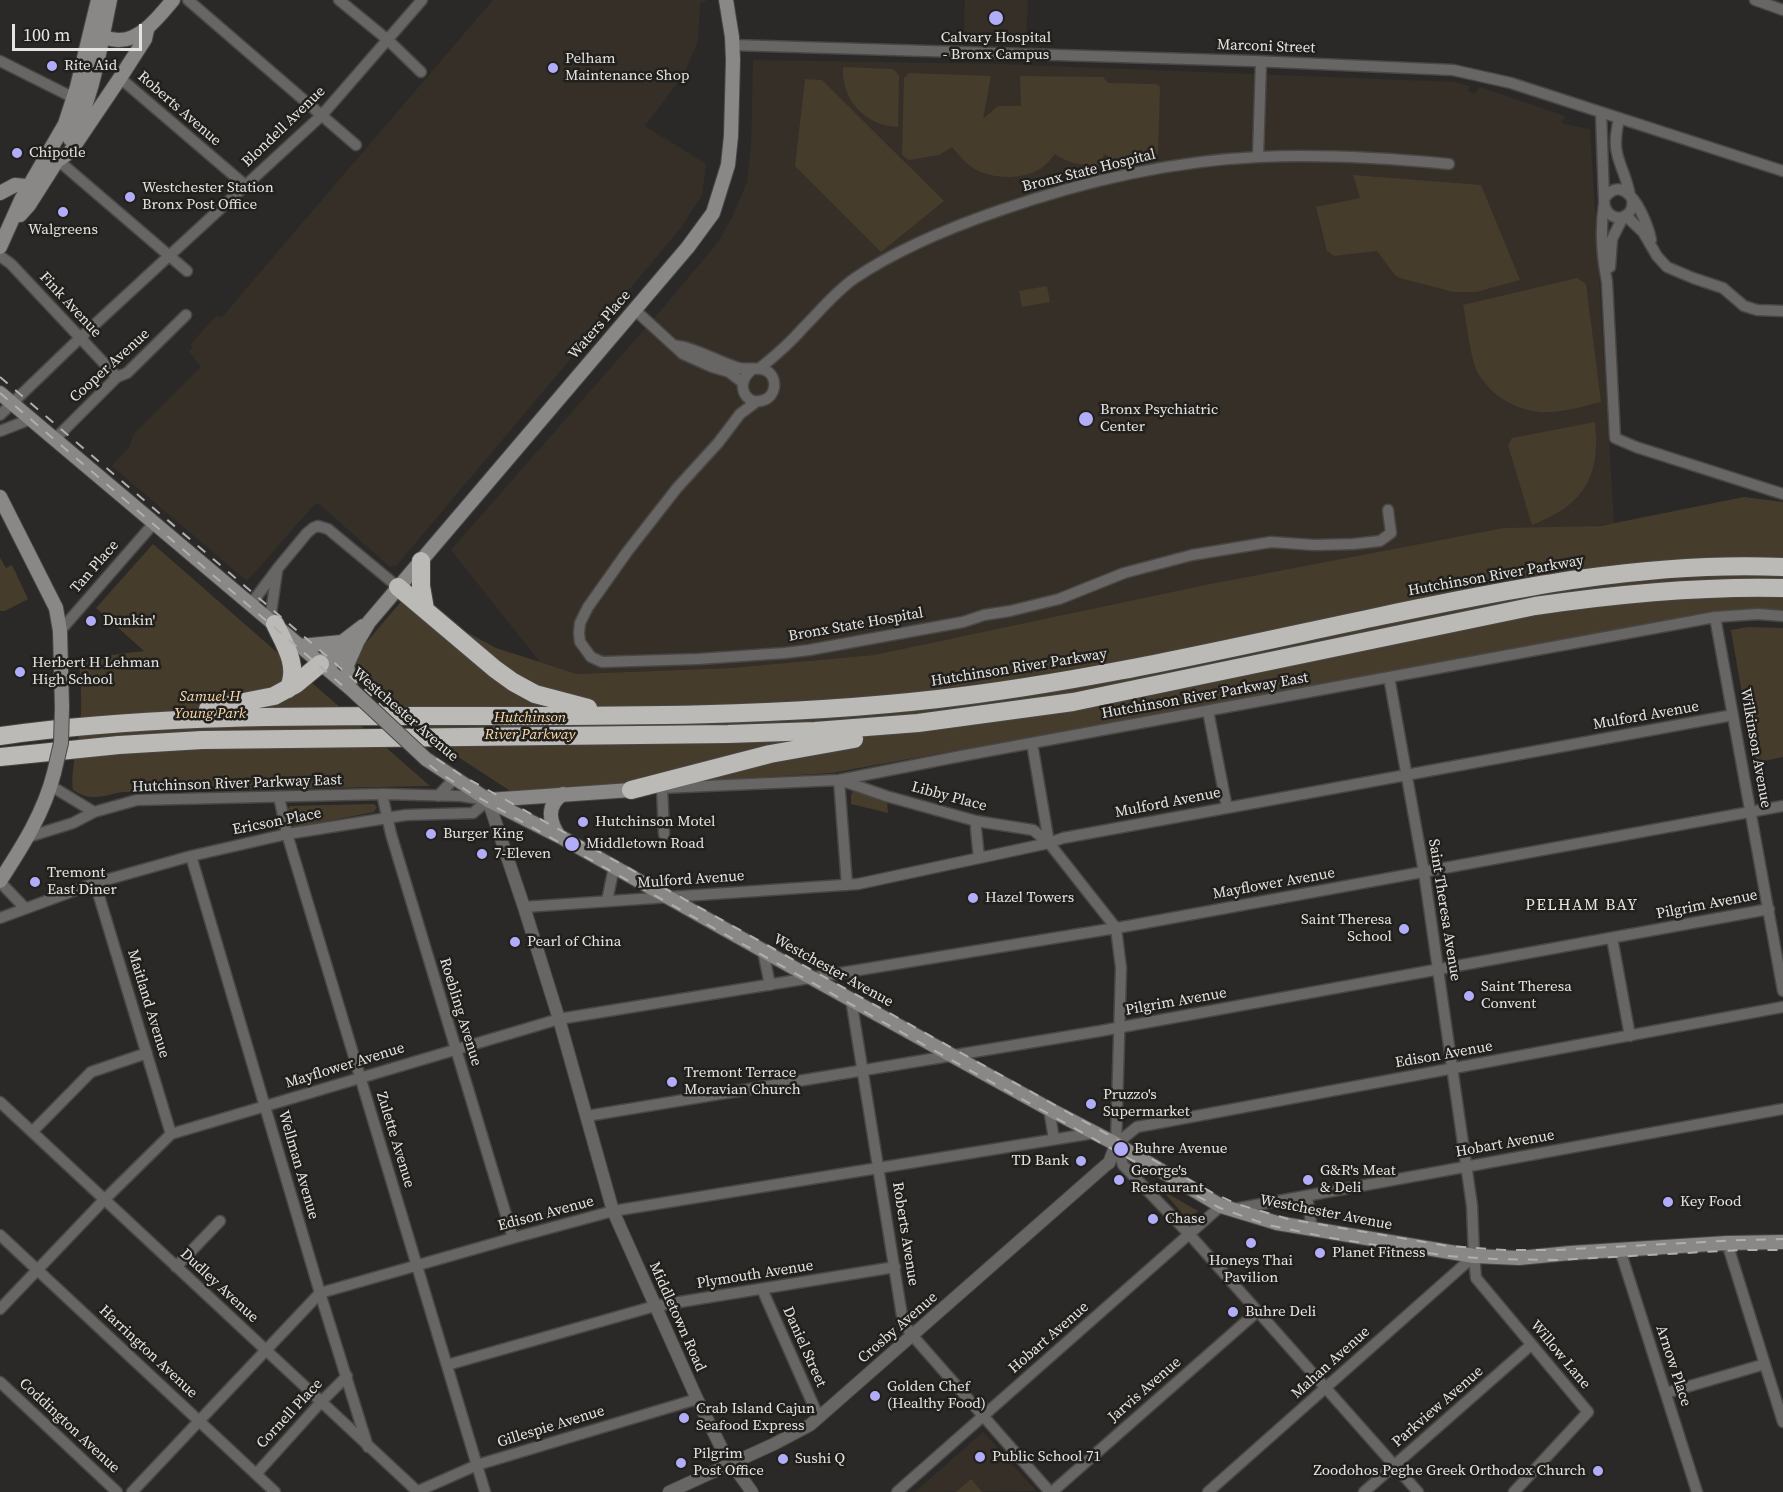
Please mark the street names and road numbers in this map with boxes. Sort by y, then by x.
street label: Marconi Street [1217,36,1315,58]
street label: Roberts Avenue [134,68,224,150]
street label: Blondell Avenue [239,83,329,171]
street label: Bronx State Hospital [1020,146,1158,196]
street label: Fink Avenue [35,269,105,341]
street label: Waters Place [565,287,635,363]
street label: Cooper Avenue [66,325,154,407]
street label: Tan Place [67,537,123,597]
street label: Hutchinson River Parkway [1407,552,1585,600]
street label: Bronx State Hospital [787,604,925,646]
street label: Hutchinson River Parkway [930,645,1108,691]
street label: Westchester Avenue [348,664,462,766]
street label: Hutchinson River Parkway East [1100,669,1310,723]
street label: Wilkinson Avenue [1736,687,1774,809]
street label: Mulford Avenue [1592,698,1700,734]
street label: Hutchinson River Parkway East [132,771,342,797]
street label: Libby Place [909,778,989,816]
street label: Mulford Avenue [1114,784,1222,822]
street label: Ericson Place [231,805,323,839]
street label: Saint Theresa Avenue [1424,838,1464,982]
street label: Mayflower Avenue [1212,864,1336,904]
street label: Mulford Avenue [637,867,745,893]
street label: Pilgrim Avenue [1655,886,1759,924]
street label: Westchester Avenue [770,931,896,1011]
street label: Maitland Avenue [123,948,173,1060]
street label: Roebling Avenue [435,956,485,1068]
street label: Pilgrim Avenue [1124,984,1228,1020]
street label: Edison Avenue [1394,1038,1494,1072]
street label: Mayflower Avenue [283,1039,407,1093]
street label: Zulette Avenue [372,1090,418,1190]
street label: Wellman Avenue [274,1108,322,1222]
street label: Hobart Avenue [1454,1126,1556,1162]
street label: Roberts Avenue [888,1181,922,1287]
street label: Westchester Avenue [1258,1191,1394,1235]
street label: Edison Avenue [496,1193,596,1235]
street label: Dudley Avenue [176,1245,262,1327]
street label: Plymouth Avenue [695,1257,815,1293]
street label: Middletown Road [645,1259,709,1375]
street label: Crosby Avenue [855,1289,941,1367]
street label: Hobart Avenue [1005,1298,1093,1378]
street label: Harrington Avenue [95,1302,201,1402]
street label: Daniel Street [778,1304,830,1390]
street label: Willow Lane [1526,1317,1594,1393]
street label: Mahan Avenue [1288,1323,1374,1403]
street label: Arnow Place [1651,1323,1695,1409]
street label: Jarvis Avenue [1105,1353,1185,1427]
street label: Parkview Avenue [1389,1363,1487,1451]
street label: Coddington Avenue [15,1375,123,1477]
street label: Cornell Place [253,1375,327,1453]
street label: Gillespie Avenue [495,1402,607,1452]

